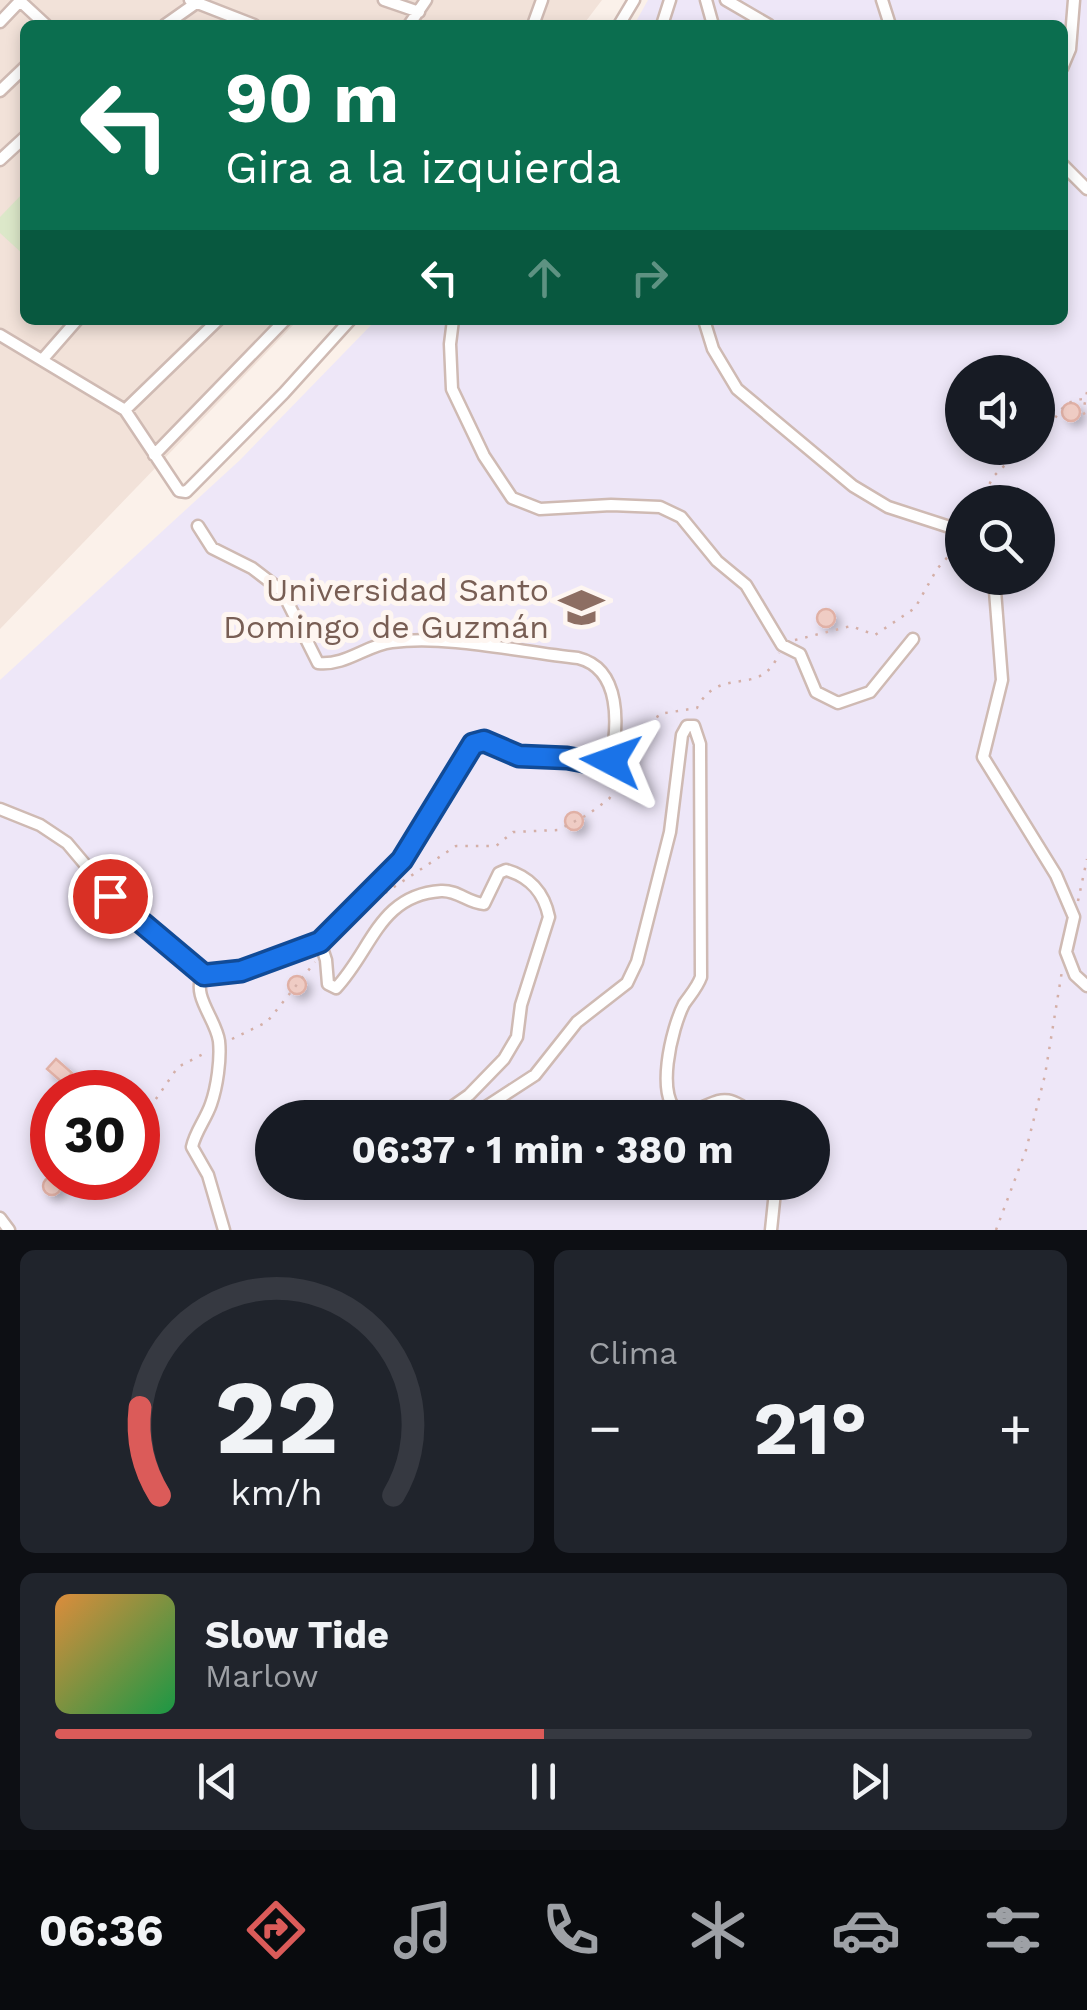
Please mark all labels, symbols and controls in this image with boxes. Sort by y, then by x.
text: 90 m [225,57,399,139]
icon: left [60,60,190,190]
text: Gira a la izquierda [225,141,621,194]
icon: left [412,250,467,305]
icon: ahead [517,250,572,305]
icon: right [622,250,677,305]
map controls [945,355,1055,595]
button: sound [945,355,1055,465]
button: search [945,485,1055,595]
place label: Universidad Santo Domingo de Guzmán [223,571,549,646]
school or university icon: Universidad Santo Domingo de Guzmán [558,584,606,632]
position arrow [559,709,663,813]
pin [68,854,153,939]
icon: arrive [83,869,138,924]
speed limit sign: 30 [30,1070,160,1200]
text: 06:37 · 1 min · 380 m [351,1128,734,1172]
text: Clima [589,1334,677,1372]
text: 22 [215,1356,339,1478]
text: 21° [753,1384,867,1472]
text: − [589,1396,622,1460]
text: + [999,1396,1032,1460]
text: km/h [231,1472,323,1514]
text: Slow Tide [205,1613,389,1657]
text: Marlow [205,1657,319,1695]
icon: previous [190,1754,245,1809]
icon: pause [516,1754,571,1809]
icon: next [842,1754,897,1809]
icon: directions [241,1895,311,1965]
icon: music [388,1895,458,1965]
icon: phone [536,1895,606,1965]
icon: climate [683,1895,753,1965]
icon: car [831,1895,901,1965]
icon: filters [978,1895,1048,1965]
text: 06:36 [39,1904,163,1957]

